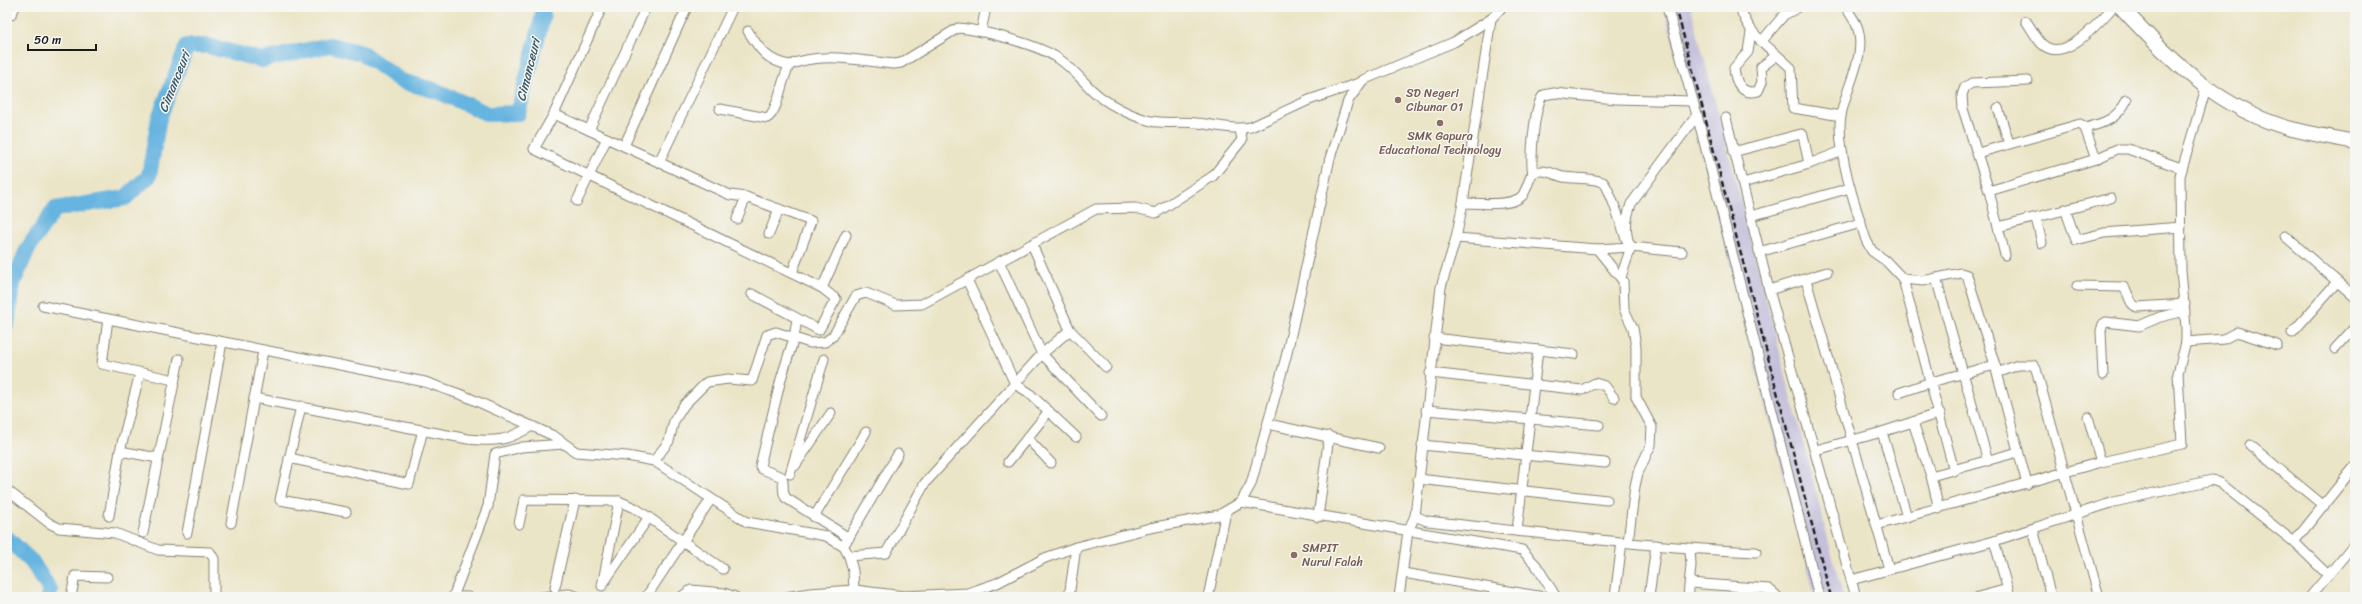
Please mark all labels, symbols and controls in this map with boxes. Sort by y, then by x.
scale bar [28,26,96,52]
text: 50 m [34,29,61,51]
water label: Cimanceuri [509,34,547,104]
water label: Cimanceuri [151,46,198,116]
place label: SD Negeri Cibunar 01 [1406,82,1463,118]
marker: SD Negeri Cibunar 01 [1393,95,1403,105]
marker: SMK Gapura Educational Technology [1435,118,1445,128]
place label: SMK Gapura Educational Technology [1379,125,1502,161]
place label: SMPIT Nurul Falah [1302,537,1363,573]
marker: SMPIT Nurul Falah [1289,550,1299,560]

